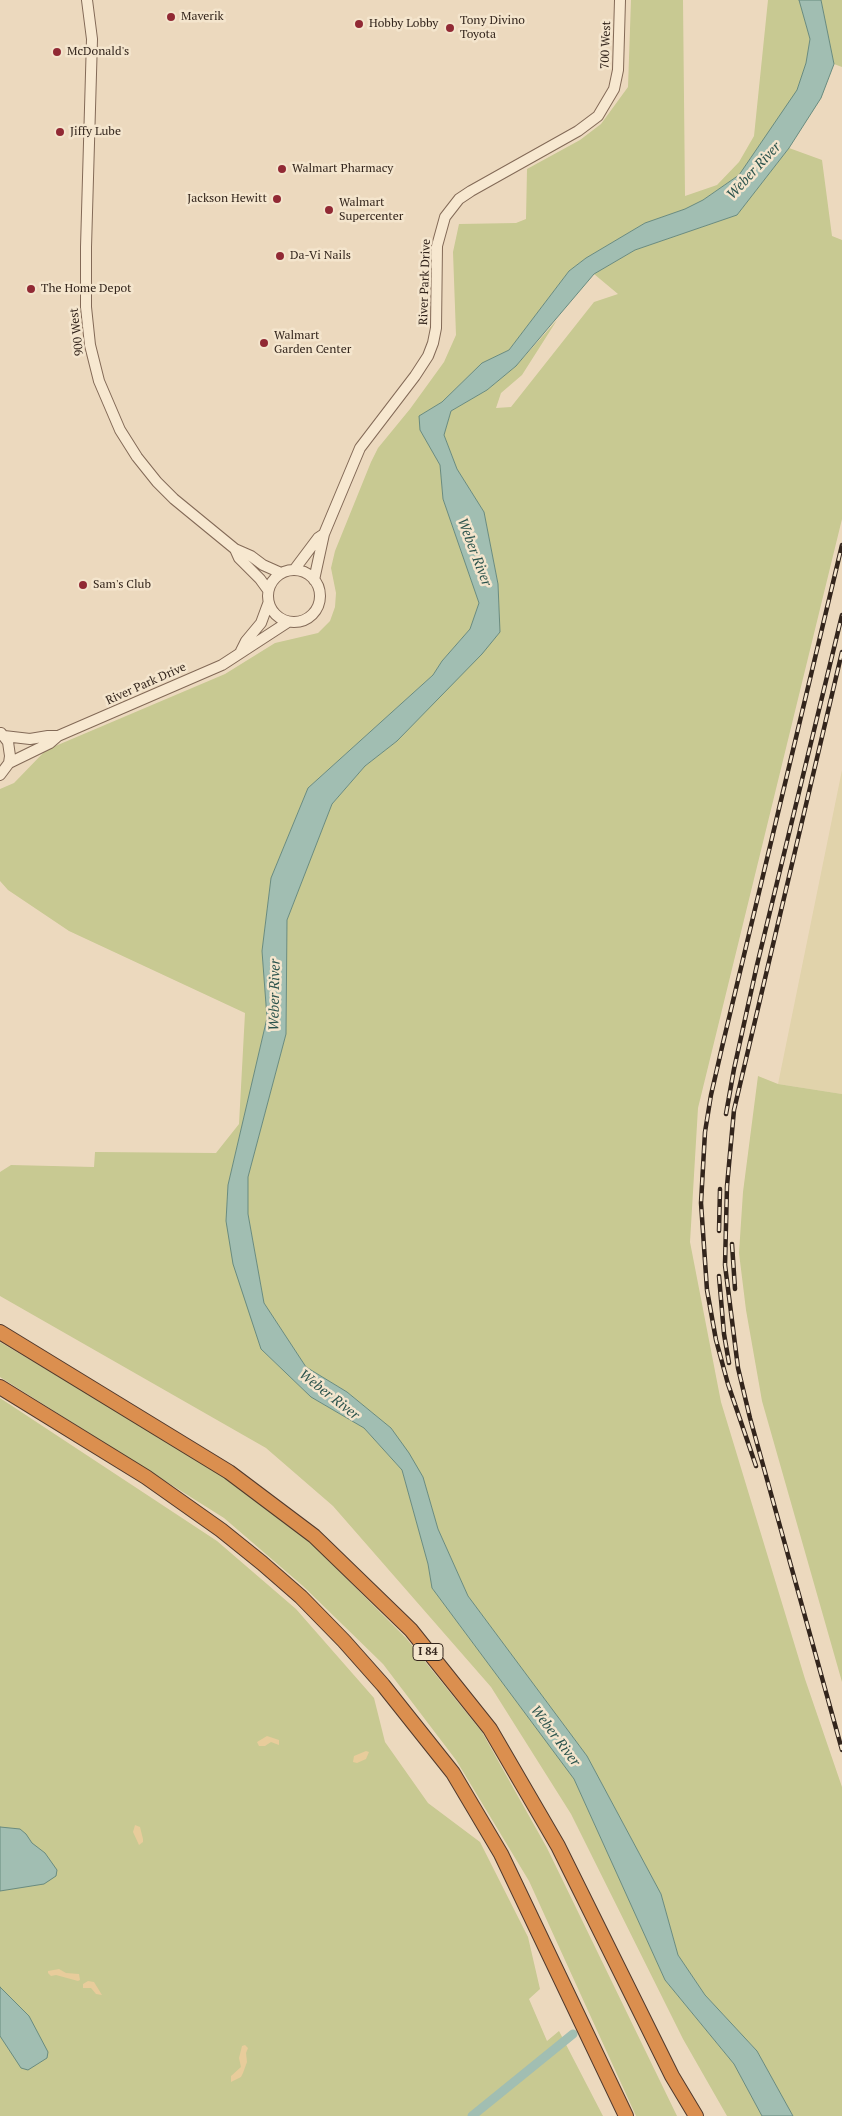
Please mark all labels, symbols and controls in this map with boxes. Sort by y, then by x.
place label: Maverik [181,10,224,24]
marker: Maverik [165,11,177,23]
place label: Tony Divino Toyota [460,14,525,42]
place label: Hobby Lobby [369,17,438,31]
marker: Hobby Lobby [353,18,365,30]
street label: 700 West [598,21,614,69]
marker: Tony Divino Toyota [444,22,456,34]
place label: McDonald's [67,45,129,59]
marker: McDonald's [51,46,63,58]
place label: Jiffy Lube [70,125,121,139]
marker: Jiffy Lube [54,126,66,138]
water label: Weber River [723,139,785,203]
place label: Walmart Pharmacy [292,162,393,176]
marker: Walmart Pharmacy [276,163,288,175]
place label: Jackson Hewitt [187,192,267,206]
marker: Jackson Hewitt [271,193,283,205]
place label: Walmart Supercenter [339,196,403,224]
marker: Walmart Supercenter [323,204,335,216]
street label: River Park Drive [416,239,434,325]
place label: Da-Vi Nails [290,249,351,263]
marker: Da-Vi Nails [274,250,286,262]
place label: The Home Depot [41,282,131,296]
marker: The Home Depot [25,283,37,295]
street label: 900 West [67,307,87,357]
place label: Walmart Garden Center [274,329,351,357]
marker: Walmart Garden Center [258,337,270,349]
water label: Weber River [453,515,495,589]
place label: Sam's Club [93,578,151,592]
marker: Sam's Club [77,579,89,591]
street label: River Park Drive [104,660,188,708]
water label: Weber River [266,959,284,1031]
water label: Weber River [296,1366,362,1424]
road number: I 84 [413,1644,443,1660]
water label: Weber River [527,1702,583,1770]

